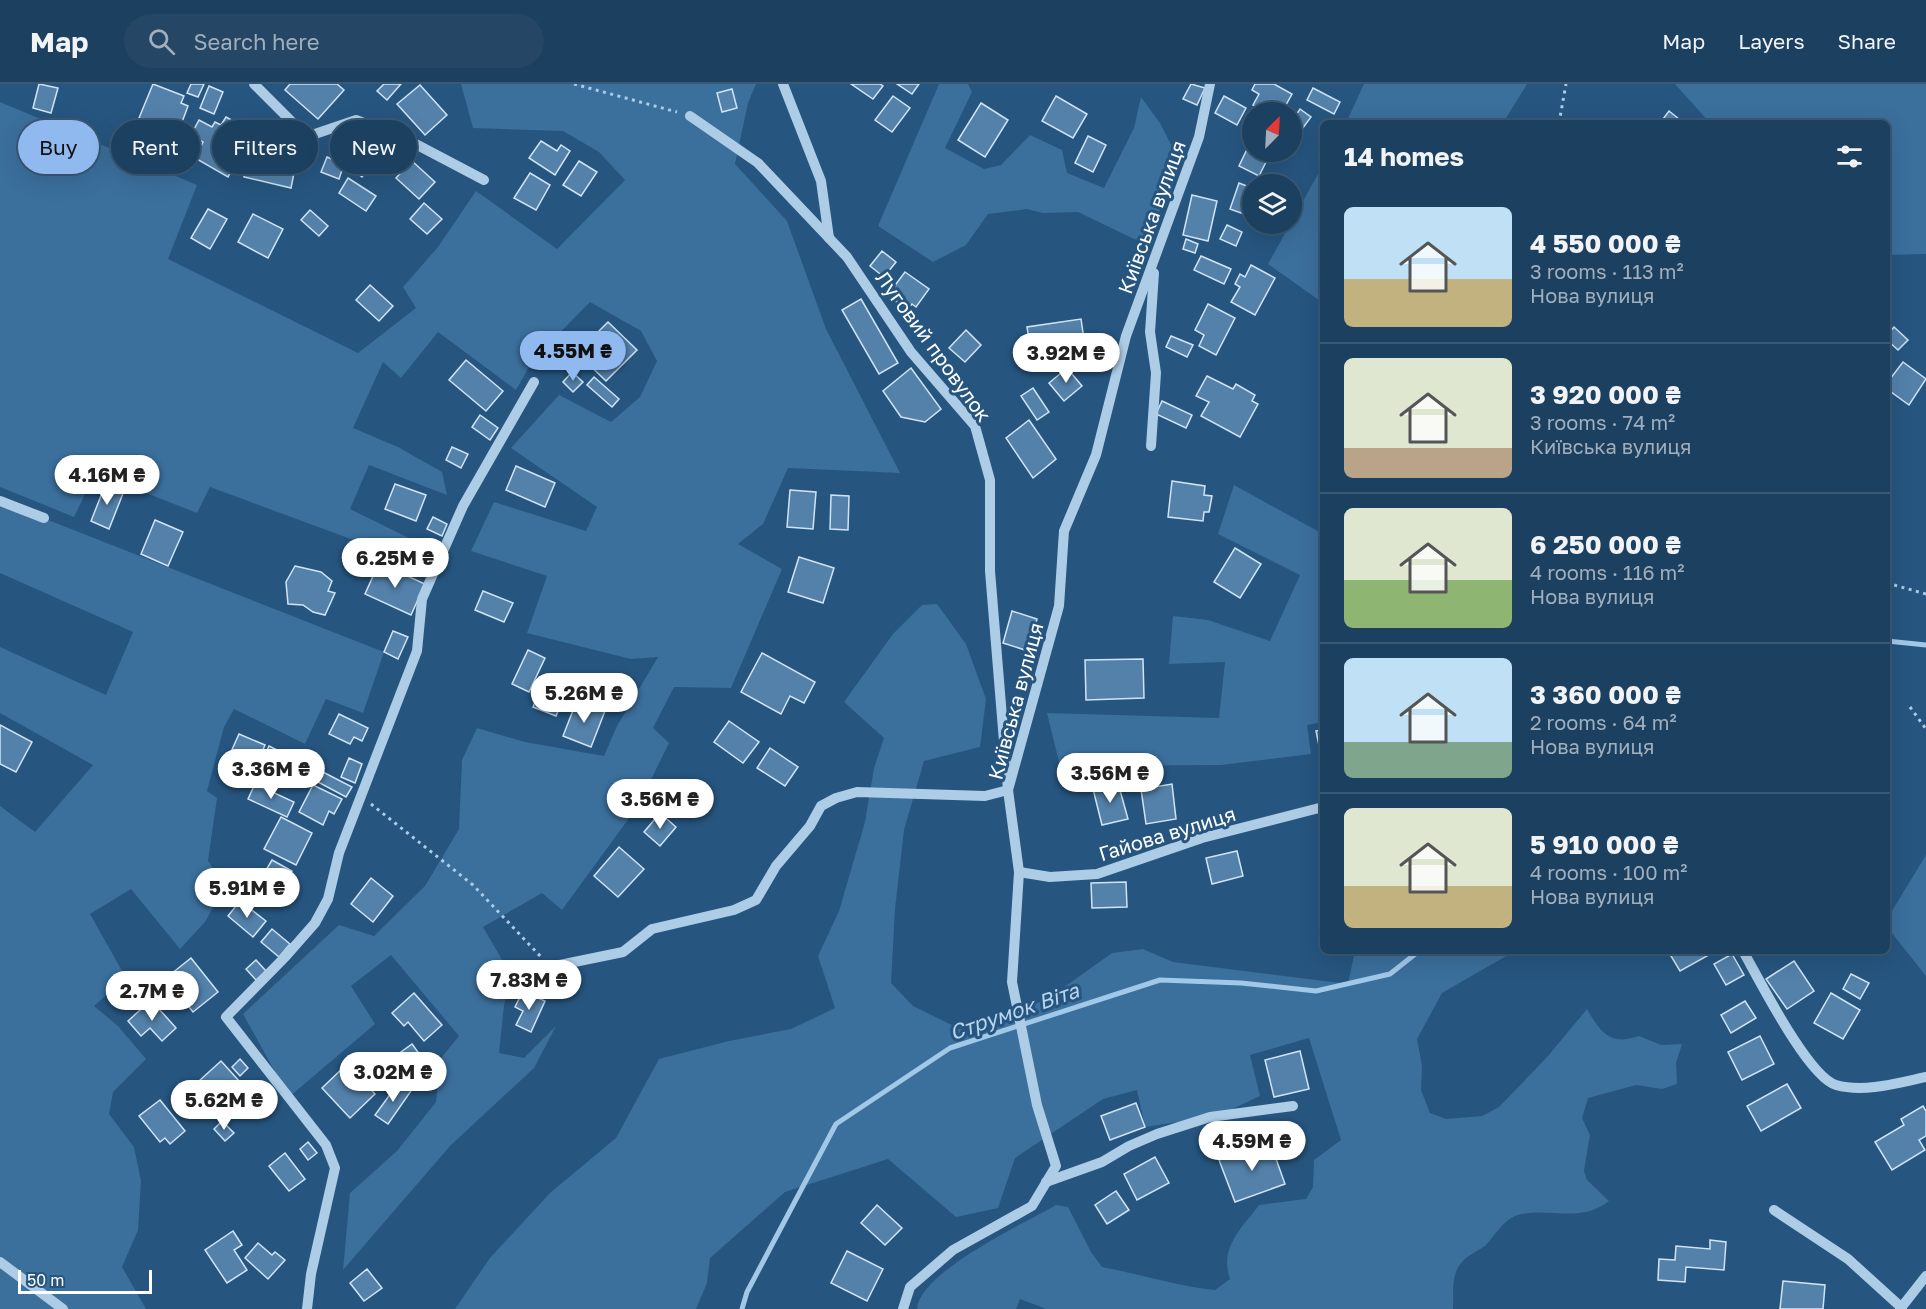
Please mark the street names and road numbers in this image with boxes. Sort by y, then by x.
street label: Київська вулиця [1112,137,1190,297]
street label: Луговий провулок [871,266,997,426]
street label: Київська вулиця [983,620,1047,782]
street label: Гайова вулиця [1096,801,1238,865]

